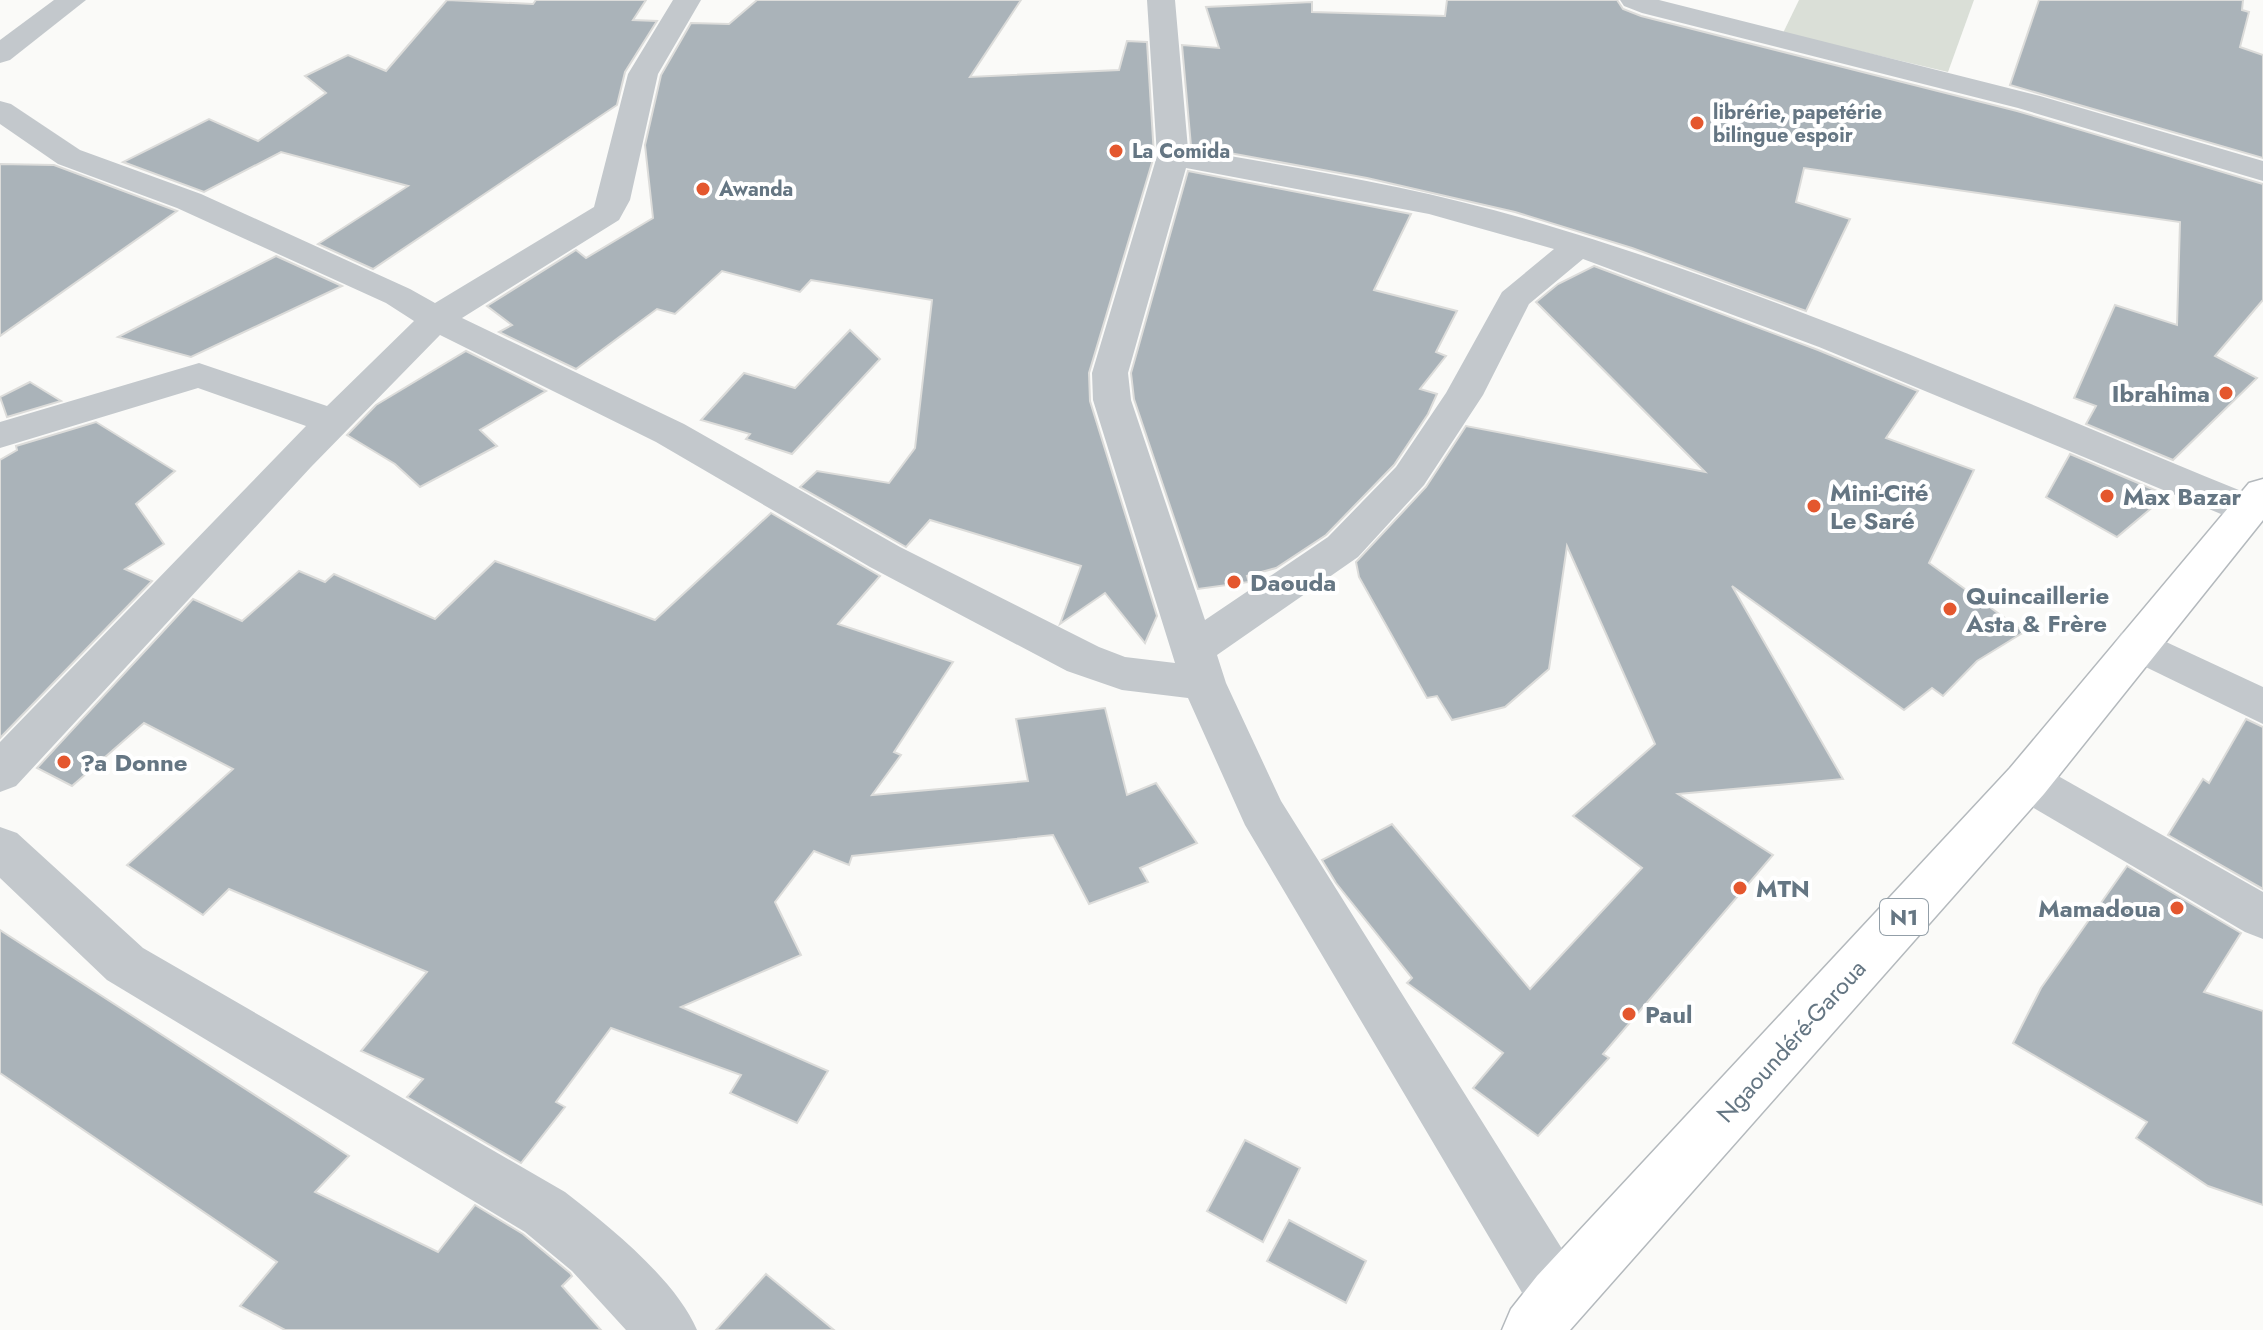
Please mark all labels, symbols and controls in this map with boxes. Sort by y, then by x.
place label: librérie, papetérie bilingue espoir [1713,98,1882,150]
marker: librérie, papetérie bilingue espoir [1688,114,1706,132]
place label: La Comida [1132,137,1230,166]
marker: La Comida [1107,142,1125,160]
place label: Awanda [718,175,793,204]
marker: Awanda [694,180,712,198]
place label: Ibrahima [2112,376,2210,411]
marker: Ibrahima [2217,384,2235,402]
place label: Mini-Cité Le Saré [1830,475,1929,538]
place label: Max Bazar [2123,479,2242,514]
marker: Max Bazar [2098,487,2116,505]
marker: Mini-Cité Le Saré [1805,497,1823,515]
place label: Daouda [1250,565,1336,600]
marker: Daouda [1225,573,1243,591]
place label: Quincaillerie Asta & Frère [1965,578,2109,641]
marker: Quincaillerie Asta & Frère [1941,600,1959,618]
place label: ?a Donne [80,745,188,780]
marker: ?a Donne [55,753,73,771]
place label: MTN [1756,871,1810,906]
marker: MTN [1731,879,1749,897]
place label: Mamadoua [2038,891,2161,926]
road number: N1 [1880,899,1928,935]
marker: Mamadoua [2168,899,2186,917]
street label: Ngaoundéré-Garoua [1708,952,1874,1130]
place label: Paul [1645,997,1692,1032]
marker: Paul [1620,1005,1638,1023]

